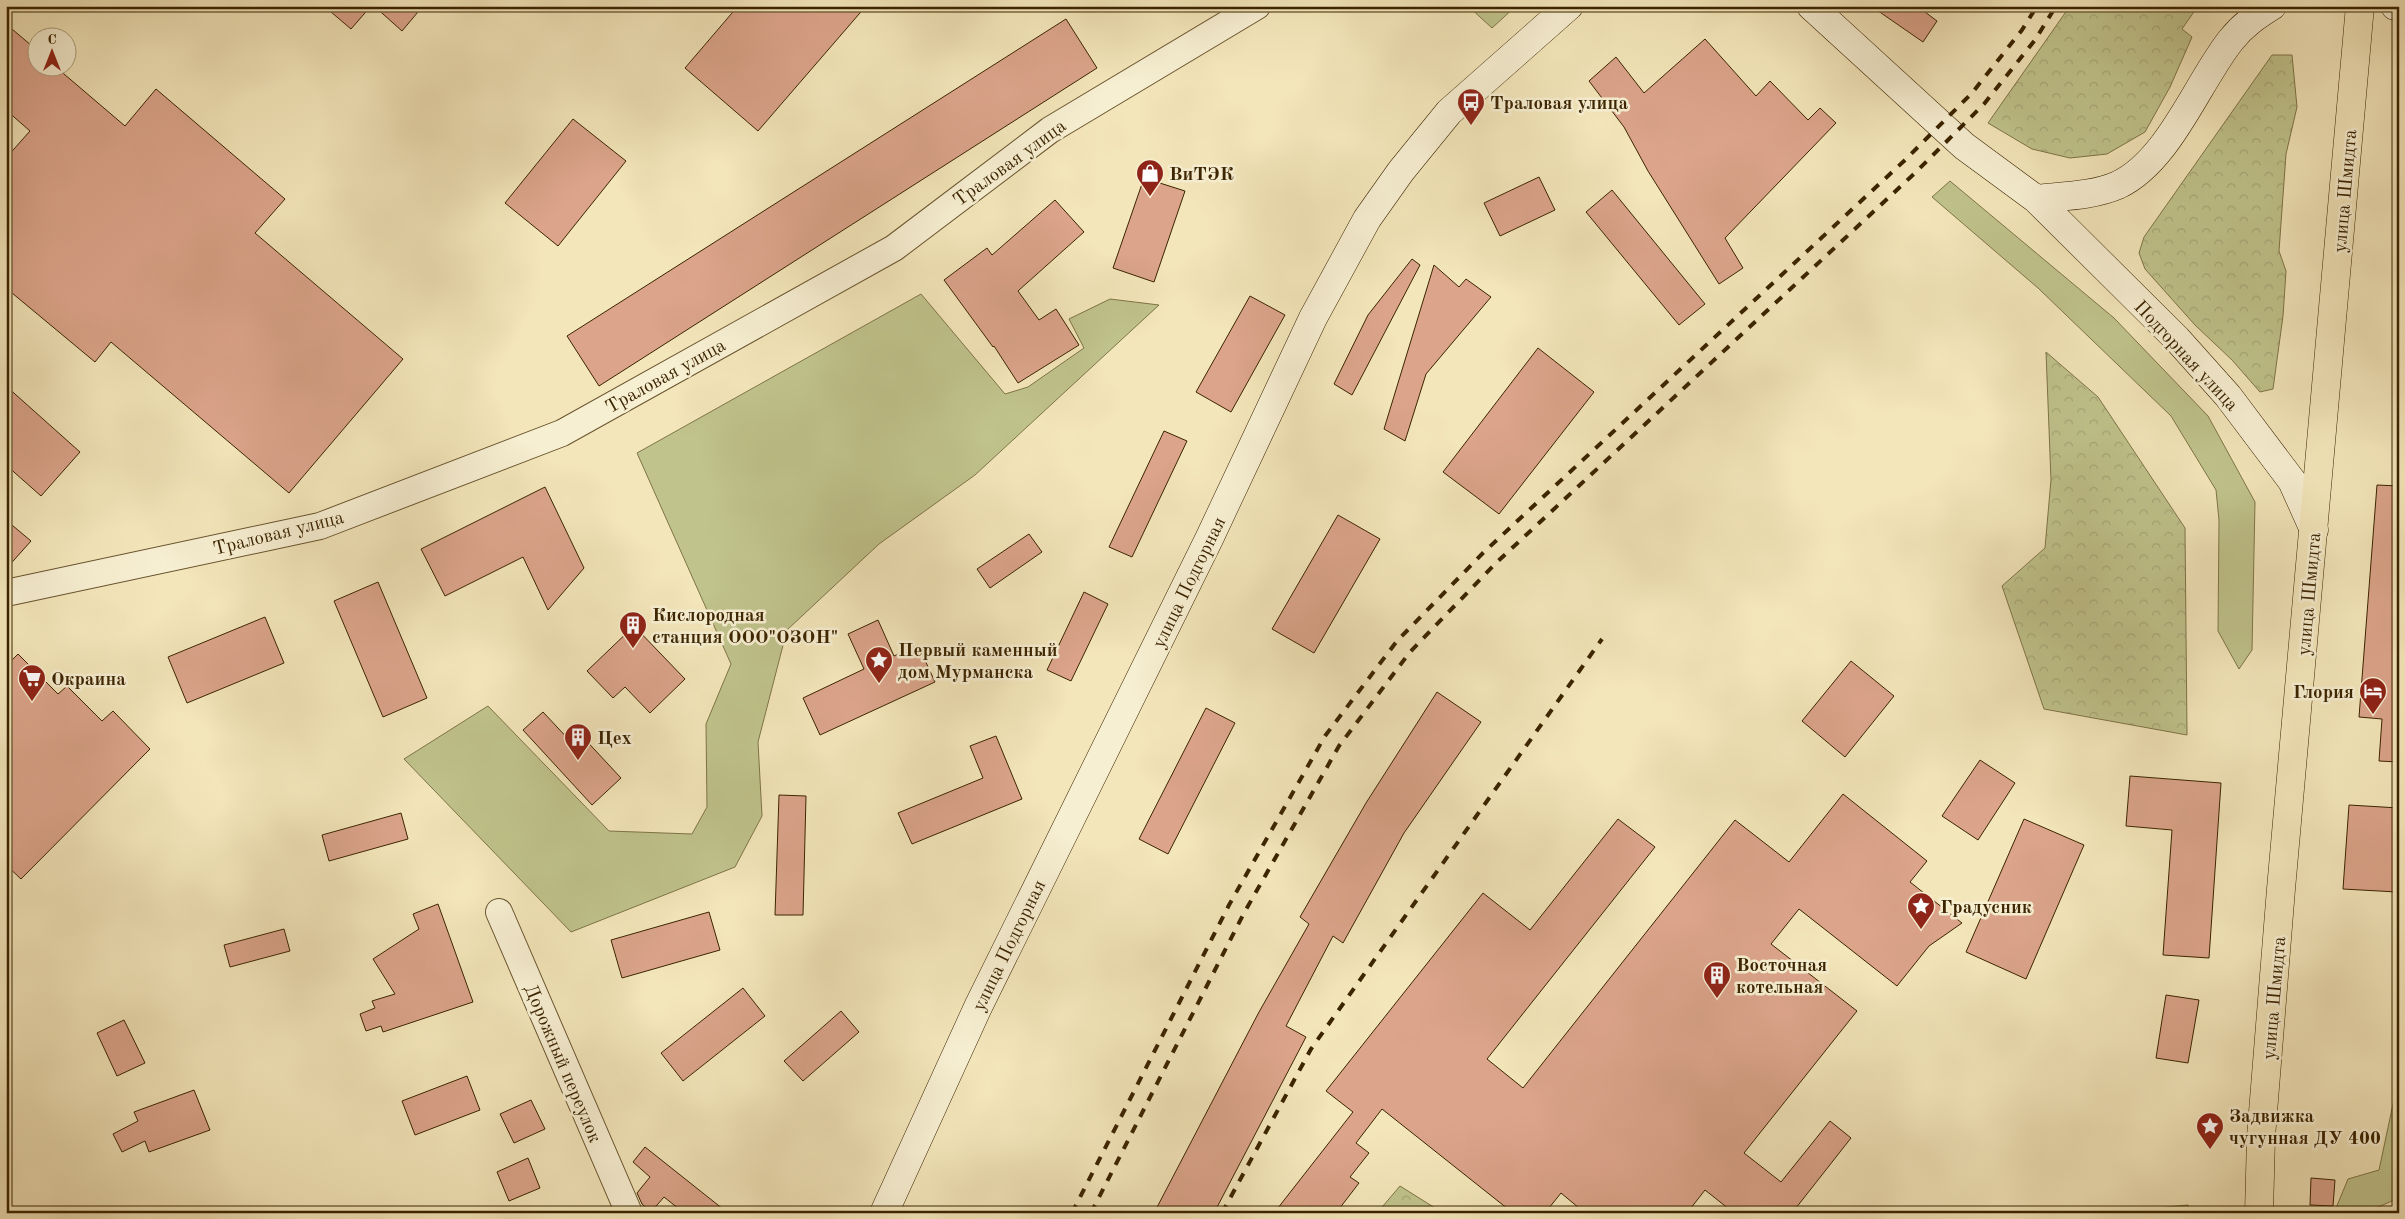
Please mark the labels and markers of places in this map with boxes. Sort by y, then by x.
bus stop icon: Траловая улица [1456,87,1486,126]
place label: Траловая улица [1490,95,1629,114]
shop icon: ВиТЭК [1135,158,1165,197]
place label: ВиТЭК [1169,166,1234,185]
place label: Кислородная станция ООО"ОЗОН" [652,607,838,648]
building icon: Кислородная станция ООО"ОЗОН" [618,610,648,649]
place label: Первый каменный дом Мурманска [898,642,1058,683]
place icon: Первый каменный дом Мурманска [864,645,894,684]
supermarket icon: Окраина [17,663,47,702]
place label: Окраина [51,671,126,690]
hotel icon: Глория [2358,676,2388,715]
place label: Глория [2293,684,2354,703]
building icon: Цех [563,722,593,761]
place label: Цех [597,730,632,749]
place icon: Градусник [1906,891,1936,930]
place label: Градусник [1940,899,2032,918]
place label: Восточная котельная [1736,957,1827,998]
building icon: Восточная котельная [1702,960,1732,999]
place label: Задвижка чугунная ДУ 400 [2229,1108,2381,1149]
place icon: Задвижка чугунная ДУ 400 [2195,1111,2225,1150]

